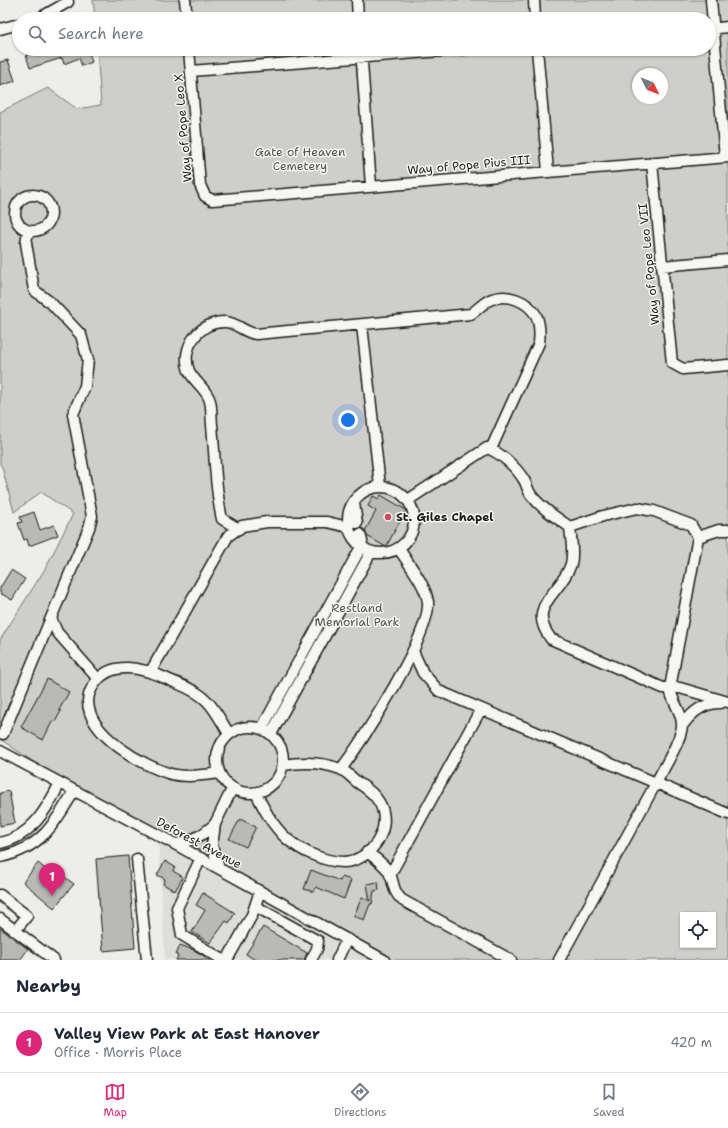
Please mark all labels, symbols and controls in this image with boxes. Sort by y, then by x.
search box [12,12,716,56]
icon: search [26,23,48,45]
text: Search here [58,24,144,44]
north arrow [632,68,668,104]
street label: Way of Pope Leo X [170,73,196,183]
park label: Gate of Heaven Cemetery [255,144,345,174]
street label: Way of Pope Pius III [407,152,532,178]
street label: Way of Pope Leo VII [635,202,663,326]
your location [338,410,358,430]
place label: St. Giles Chapel [396,509,494,525]
marker: St. Giles Chapel [383,512,393,522]
park label: Restland Memorial Park [315,600,400,630]
street label: Deforest Avenue [154,814,245,872]
pin: 1 [39,863,65,896]
map controls [680,912,716,948]
button: locate [680,912,716,948]
text: Nearby [16,975,81,997]
text: Valley View Park at East Hanover [54,1024,320,1044]
text: 1 [26,1034,32,1051]
text: 420 m [670,1034,712,1051]
text: Office · Morris Place [54,1044,182,1061]
tab: Map [103,1081,127,1120]
tab: Directions [334,1081,386,1120]
tab: Saved [593,1081,625,1120]

